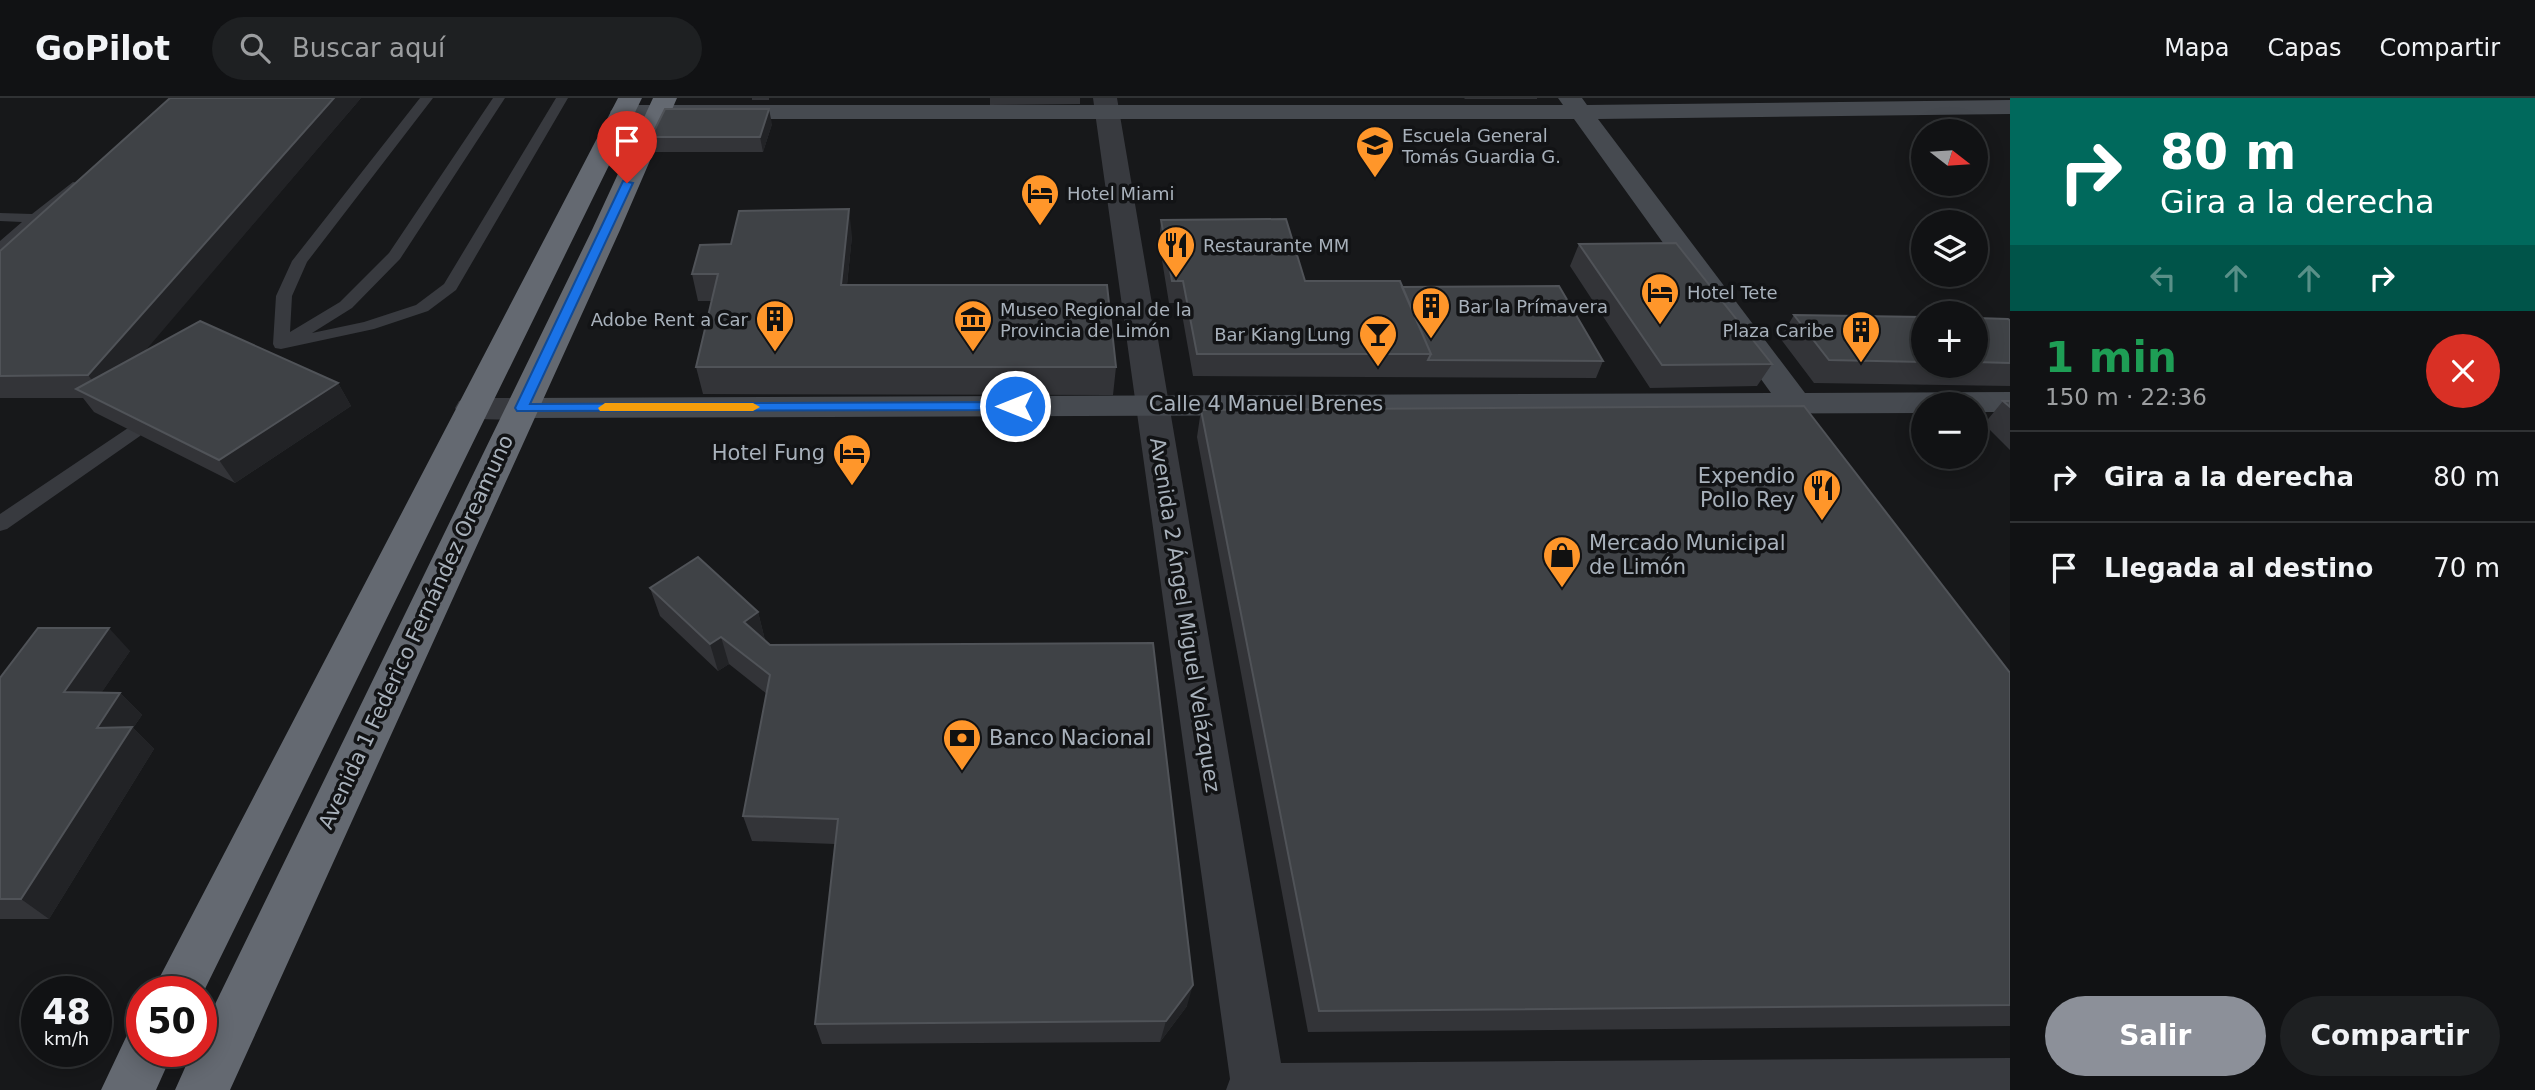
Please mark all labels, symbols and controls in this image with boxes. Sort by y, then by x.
search box [212,17,702,80]
text: GoPilot [35,29,170,68]
icon: search [236,29,274,67]
text: Buscar aquí [292,33,445,63]
text: Mapa [2164,34,2230,62]
text: Capas [2268,34,2341,62]
text: Compartir [2379,34,2500,62]
pin [597,111,657,183]
north arrow [1911,119,1988,196]
map controls [1911,119,1988,469]
icon: arrive [608,122,646,160]
school or university icon: Escuela General Tomás Guardia G. [1354,124,1396,179]
text: 80 m [2160,124,2296,181]
place label: Escuela General Tomás Guardia G. [1401,125,1561,167]
icon: right [2045,126,2136,217]
hotel icon: Hotel Miami [1019,172,1061,227]
place label: Hotel Miami [1067,183,1175,204]
text: Gira a la derecha [2160,183,2435,221]
button: layers [1911,210,1988,287]
restaurant icon: Restaurante MM [1155,224,1197,279]
place label: Restaurante MM [1203,235,1349,256]
icon: left [2144,259,2182,297]
icon: ahead [2217,259,2255,297]
icon: ahead [2290,259,2328,297]
icon: right [2363,259,2401,297]
hotel icon: Hotel Tete [1639,271,1681,326]
place label: Hotel Tete [1687,282,1778,303]
building icon: Bar la Prímavera [1410,285,1452,340]
place label: Bar la Prímavera [1458,296,1608,317]
building icon: Adobe Rent a Car [754,298,796,353]
museum icon: Museo Regional de la Provincia de Limón [952,298,994,353]
place label: Museo Regional de la Provincia de Limón [1000,299,1192,341]
button: + [1911,301,1988,378]
place label: Adobe Rent a Car [591,309,749,330]
building icon: Plaza Caribe [1840,309,1882,364]
bar icon: Bar Kiang Lung [1357,313,1399,368]
place label: Plaza Caribe [1722,320,1834,341]
place label: Bar Kiang Lung [1214,324,1351,345]
text: 1 min [2045,333,2177,382]
button: close [2426,334,2500,408]
position arrow [978,369,1052,443]
text: 150 m · 22:36 [2045,384,2207,410]
street label: Calle 4 Manuel Brenes [1149,392,1383,416]
button: − [1911,392,1988,469]
street label: Avenida 1 Federico Fernández Oreamuno [314,431,518,833]
hotel icon: Hotel Fung [831,432,873,487]
street label: Avenida 2 Ángel Miguel Velázquez [1145,436,1226,794]
place label: Hotel Fung [712,441,825,465]
icon: right [2045,458,2083,496]
text: Gira a la derecha [2104,462,2354,492]
text: 80 m [2433,462,2500,492]
place label: Expendio Pollo Rey [1698,464,1795,512]
restaurant icon: Expendio Pollo Rey [1801,467,1843,522]
place label: Mercado Municipal de Limón [1589,531,1785,579]
shop icon: Mercado Municipal de Limón [1541,534,1583,589]
icon: arrive [2045,549,2083,587]
text: Llegada al destino [2104,553,2373,583]
text: 70 m [2433,553,2500,583]
bank icon: Banco Nacional [941,717,983,772]
place label: Banco Nacional [989,726,1151,750]
speed limit sign: 50 [126,976,217,1067]
text: 48 [42,992,91,1032]
button: Salir [2045,996,2266,1076]
button: Compartir [2280,996,2500,1076]
text: km/h [44,1028,89,1049]

